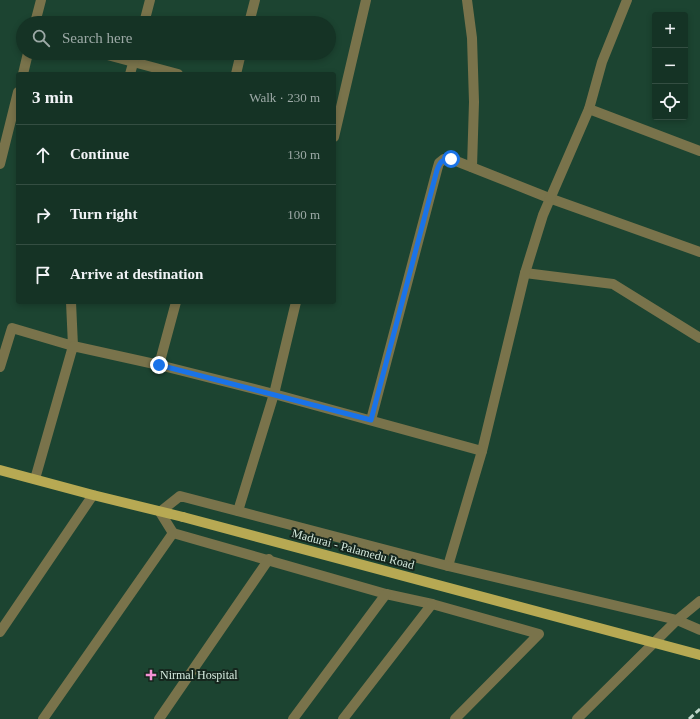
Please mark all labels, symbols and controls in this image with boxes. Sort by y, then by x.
map controls [652,12,688,120]
button: + [652,12,688,48]
search box [16,16,336,60]
icon: search [30,27,52,49]
text: Search here [62,30,132,46]
button: − [652,48,688,84]
button: locate [652,84,688,120]
text: 3 min [32,88,73,107]
text: Walk · 230 m [249,90,320,105]
icon: ahead [32,144,54,166]
text: Continue [70,146,129,162]
text: 130 m [287,147,320,162]
route start [442,150,460,168]
icon: right [32,204,54,226]
text: Turn right [70,206,137,222]
text: 100 m [287,207,320,222]
icon: arrive [32,264,54,286]
text: Arrive at destination [70,266,203,282]
route end [150,356,168,374]
street label: Madurai - Palamedu Road [290,526,416,572]
place label: Nirmal Hospital [160,668,238,682]
marker: Nirmal Hospital [145,669,157,681]

